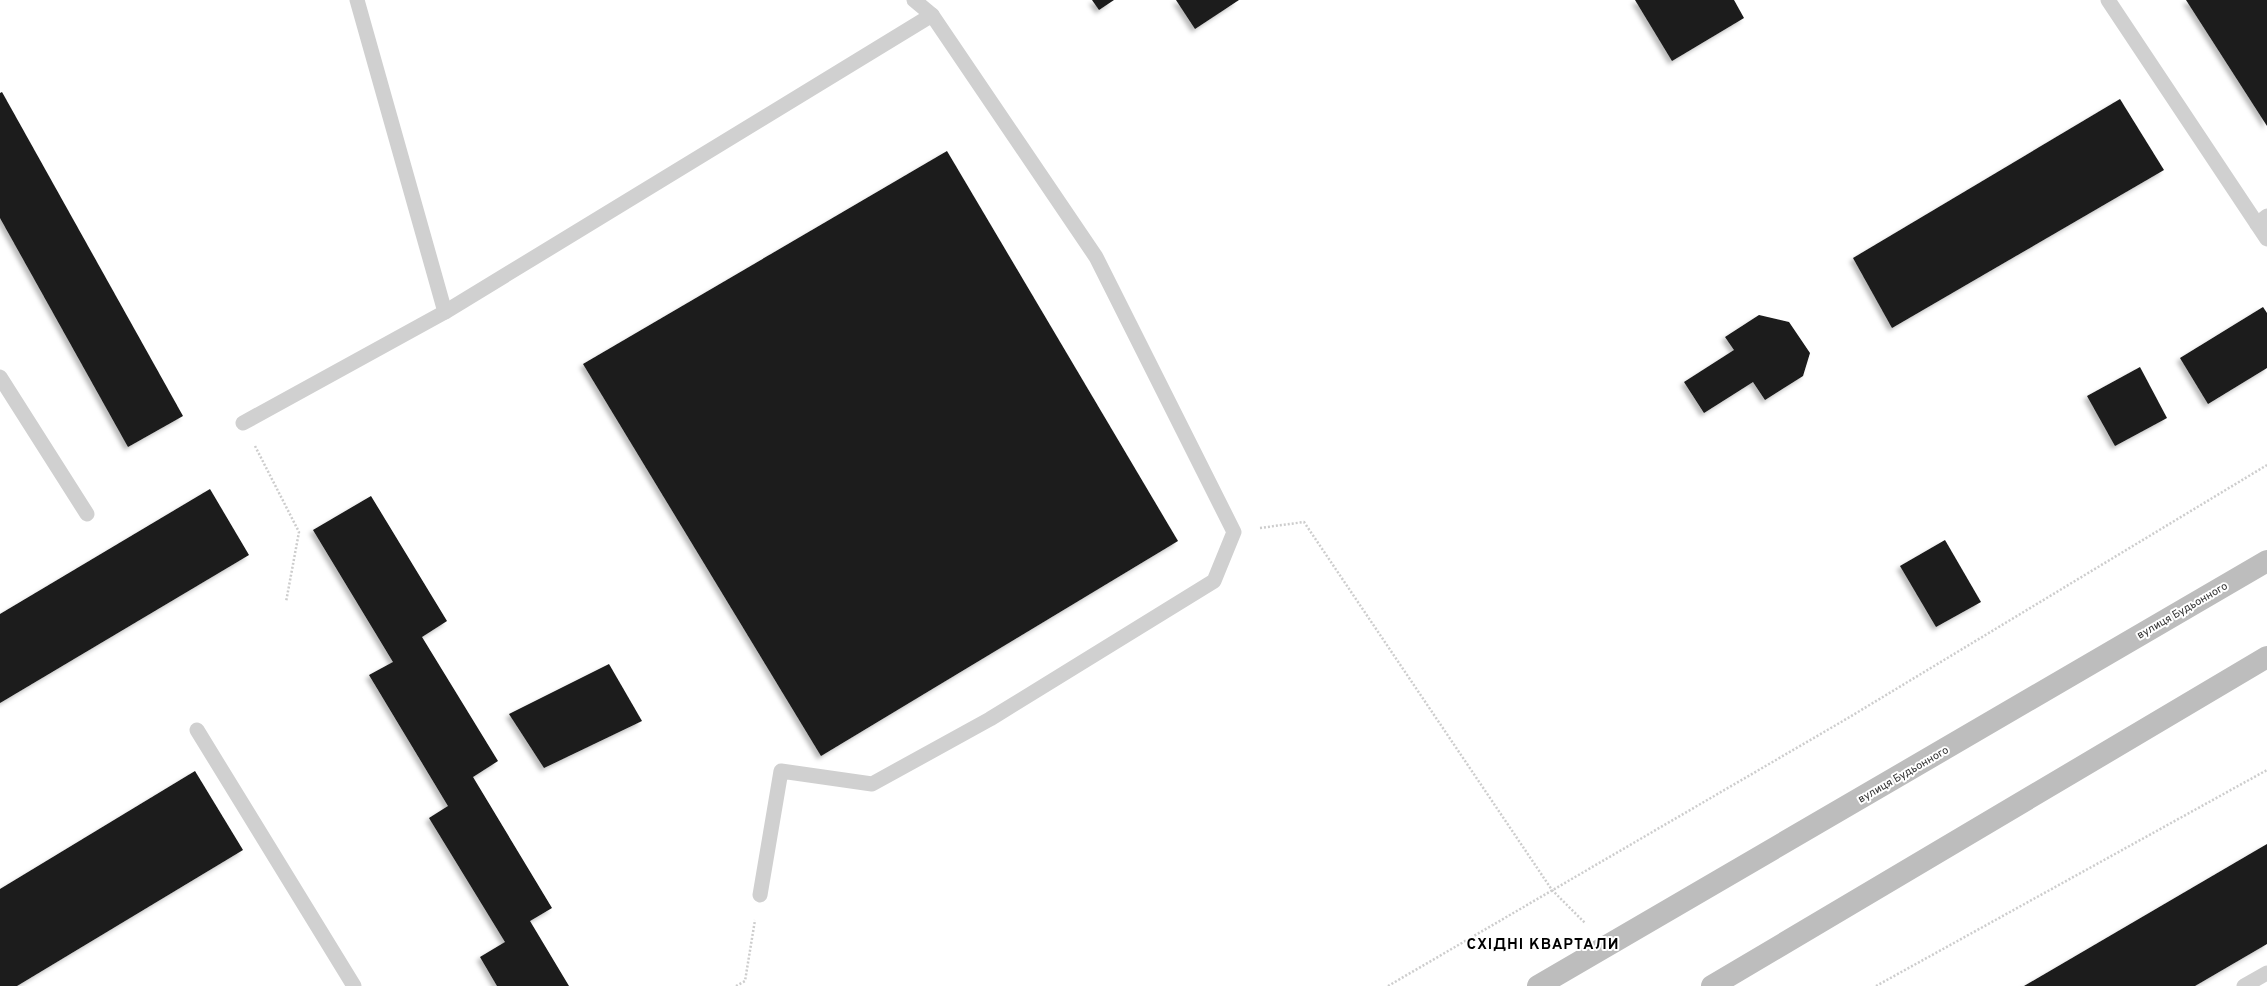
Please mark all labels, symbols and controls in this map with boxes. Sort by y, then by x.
street label: вулиця Будьонного [2135,579,2230,643]
street label: вулиця Будьонного [1856,743,1951,807]
district label: СХІДНІ КВАРТАЛИ [1467,936,1619,955]

